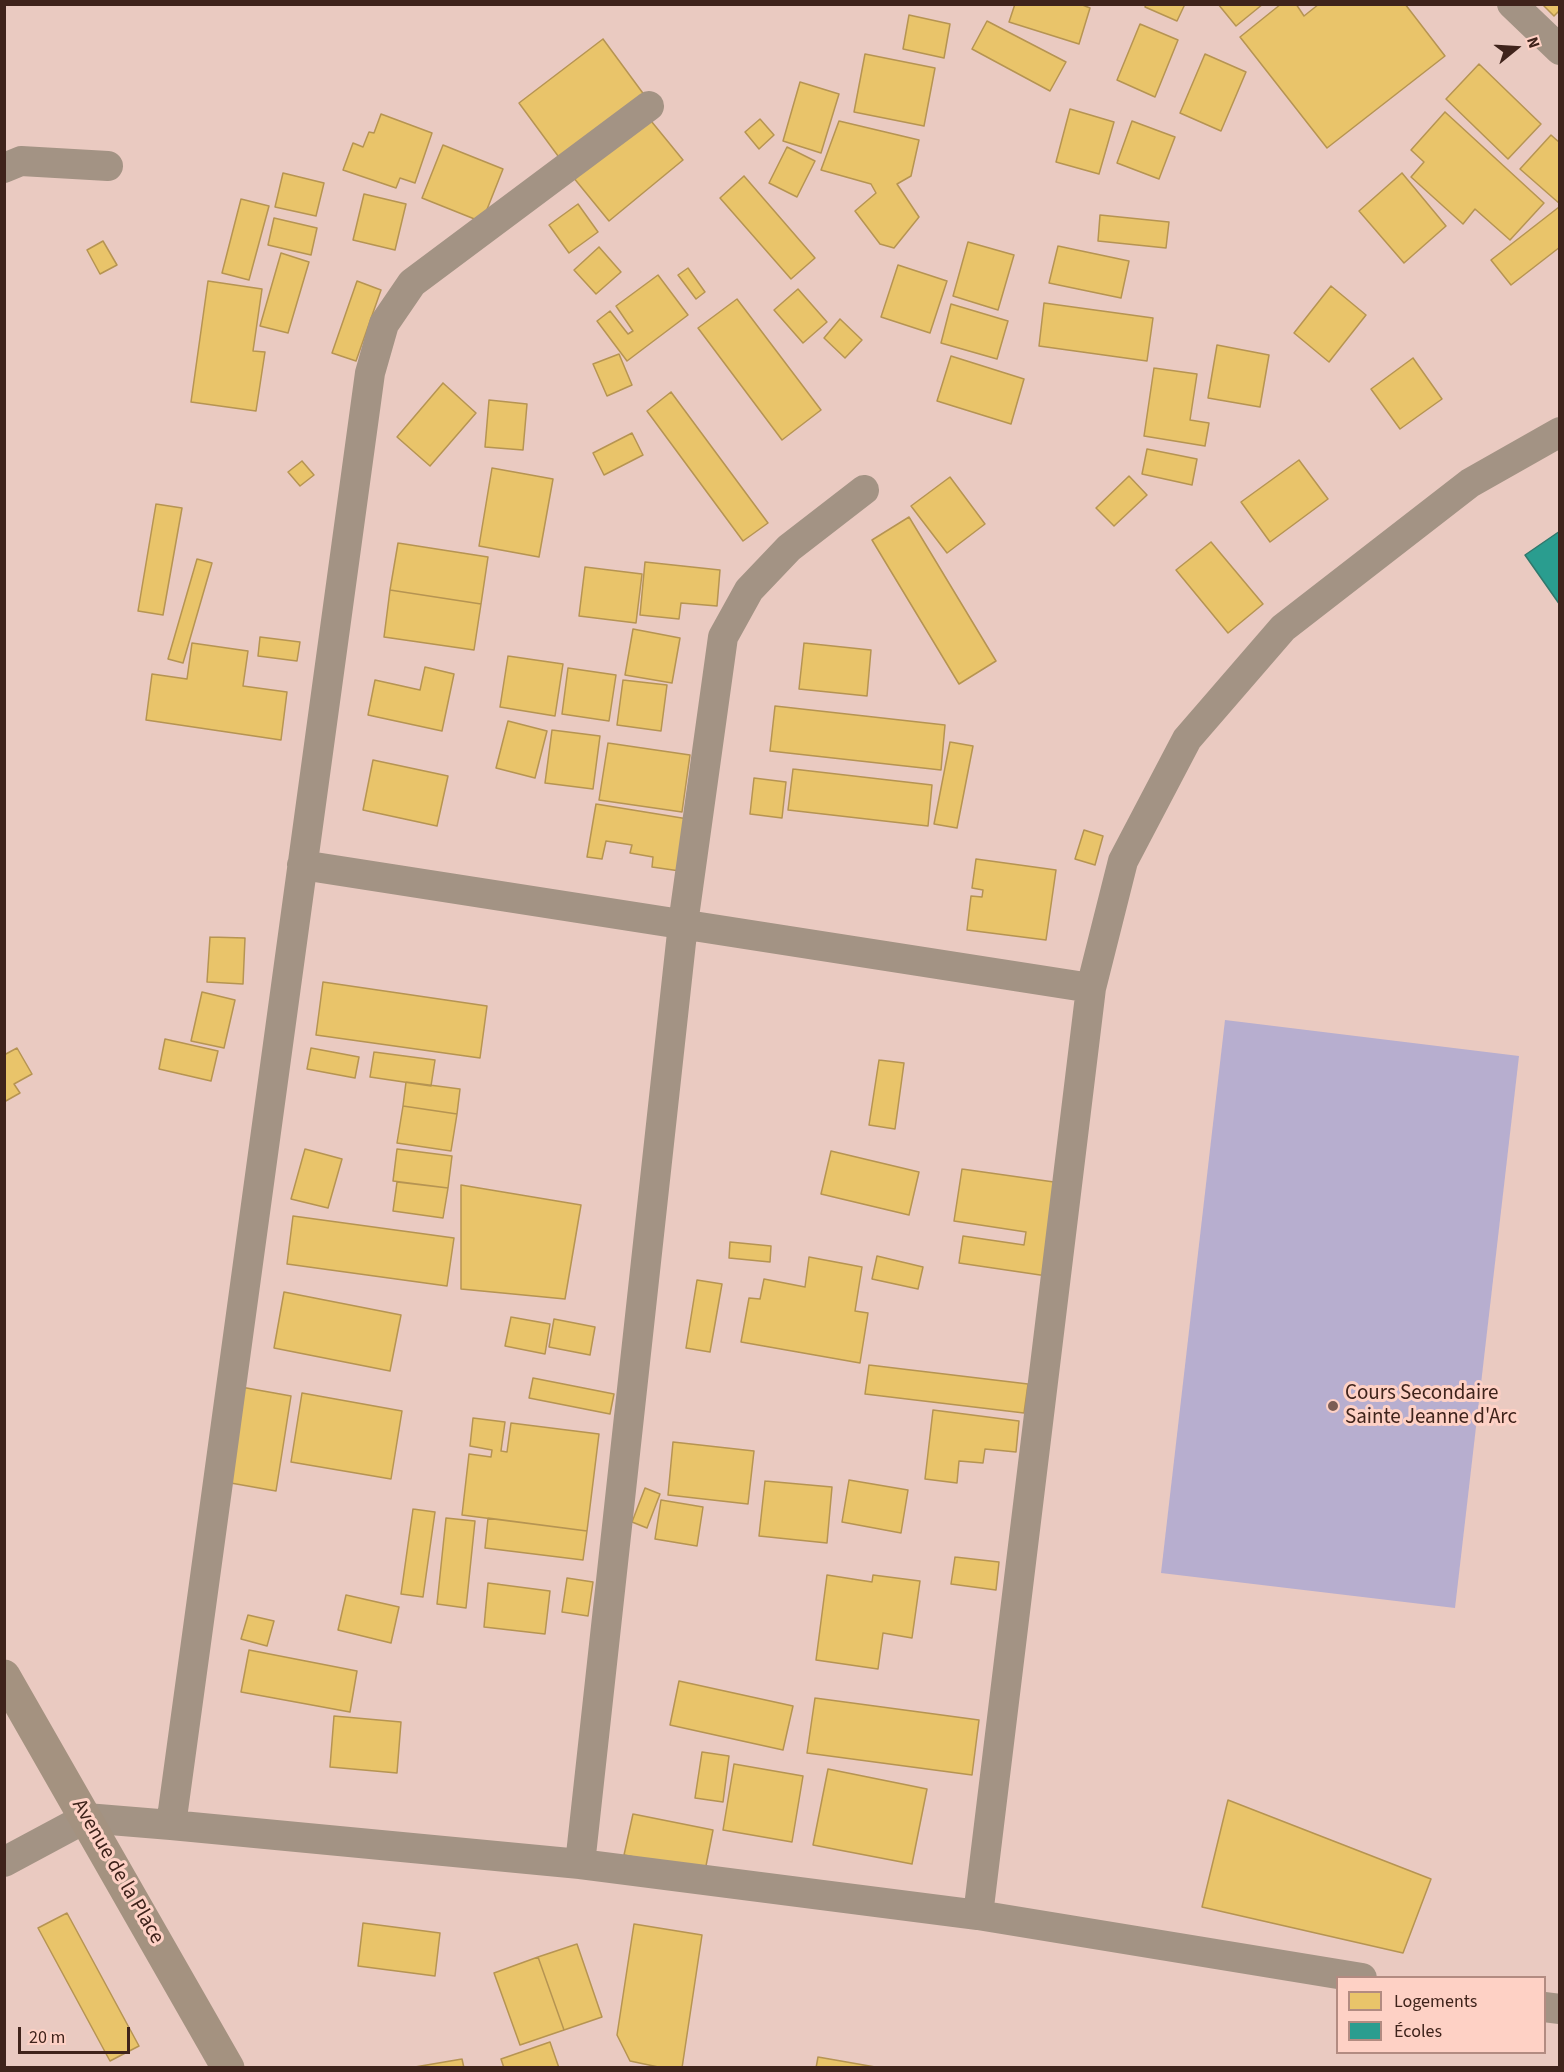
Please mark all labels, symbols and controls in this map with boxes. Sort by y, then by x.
north arrow [1486,18,1546,78]
text: N [1521,34,1545,51]
place label: Cours Secondaire Sainte Jeanne d'Arc [1345,1381,1517,1431]
marker: Cours Secondaire Sainte Jeanne d'Arc [1326,1399,1340,1413]
street label: Avenue de la Place [65,1795,169,1949]
legend [1336,1976,1546,2054]
text: Logements [1394,1989,1477,2014]
scale bar [21,2015,134,2053]
text: Écoles [1394,2019,1442,2044]
text: 20 m [29,2025,65,2050]

